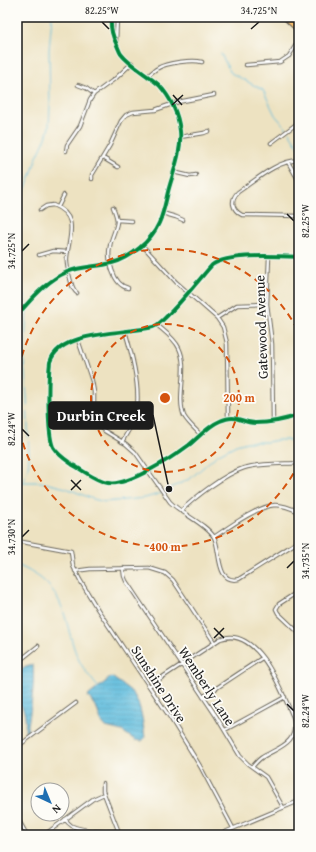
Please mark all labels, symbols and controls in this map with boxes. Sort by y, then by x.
text: 82.25°W [85,3,119,18]
text: 34.725°N [241,3,278,18]
text: 82.25°W [298,204,313,238]
text: 34.725°N [4,232,19,269]
street label: Gatewood Avenue [249,274,273,379]
text: 200 m [223,389,256,406]
centre of rings [158,391,172,405]
callout: Durbin Creek [49,402,153,429]
text: Durbin Creek [57,405,146,426]
text: 82.24°W [4,412,19,446]
text: 34.730°N [4,518,19,555]
text: 400 m [149,538,182,555]
text: 34.735°N [298,542,313,579]
street label: Sunshine Drive [127,641,192,727]
street label: Wemberly Lane [174,642,240,730]
text: 82.24°W [298,694,313,728]
north arrow [30,782,70,822]
text: N [48,801,65,818]

